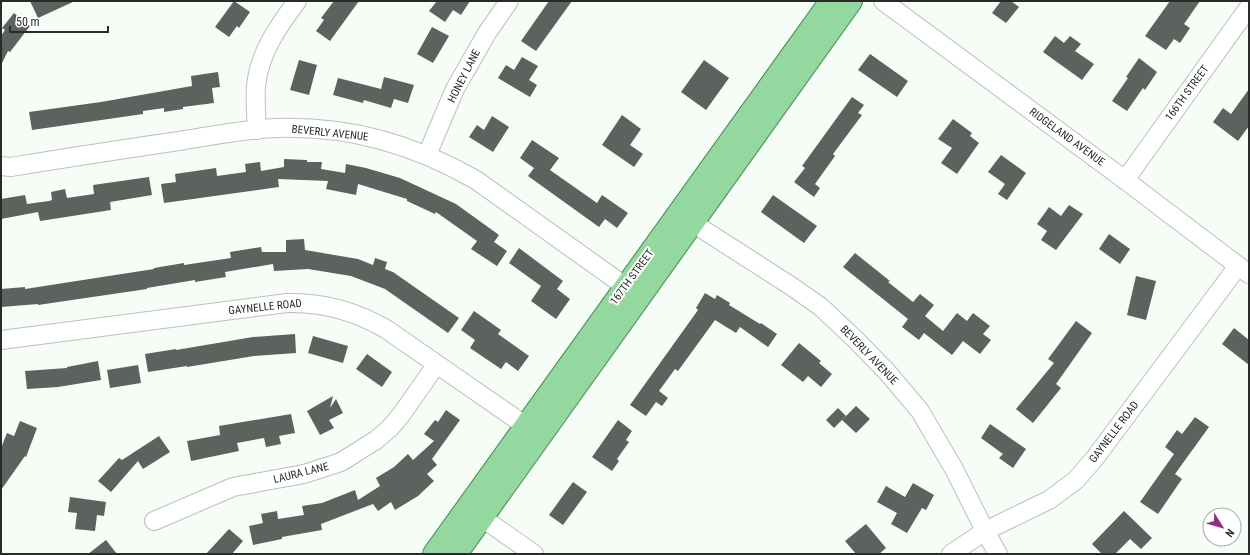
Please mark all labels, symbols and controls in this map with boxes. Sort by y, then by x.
scale bar [10,8,108,34]
text: 50 m [16,15,40,29]
street label: HONEY LANE [445,47,483,105]
street label: 166TH STREET [1163,63,1212,123]
street label: RIDGELAND AVENUE [1027,105,1108,169]
street label: BEVERLY AVENUE [291,123,370,144]
street label: 167TH STREET [608,247,657,307]
street label: GAYNELLE ROAD [228,297,302,317]
street label: BEVERLY AVENUE [838,323,901,388]
street label: GAYNELLE ROAD [1087,399,1141,465]
street label: LAURA LANE [272,460,330,486]
north arrow [1202,507,1242,547]
text: N [1222,526,1237,540]

